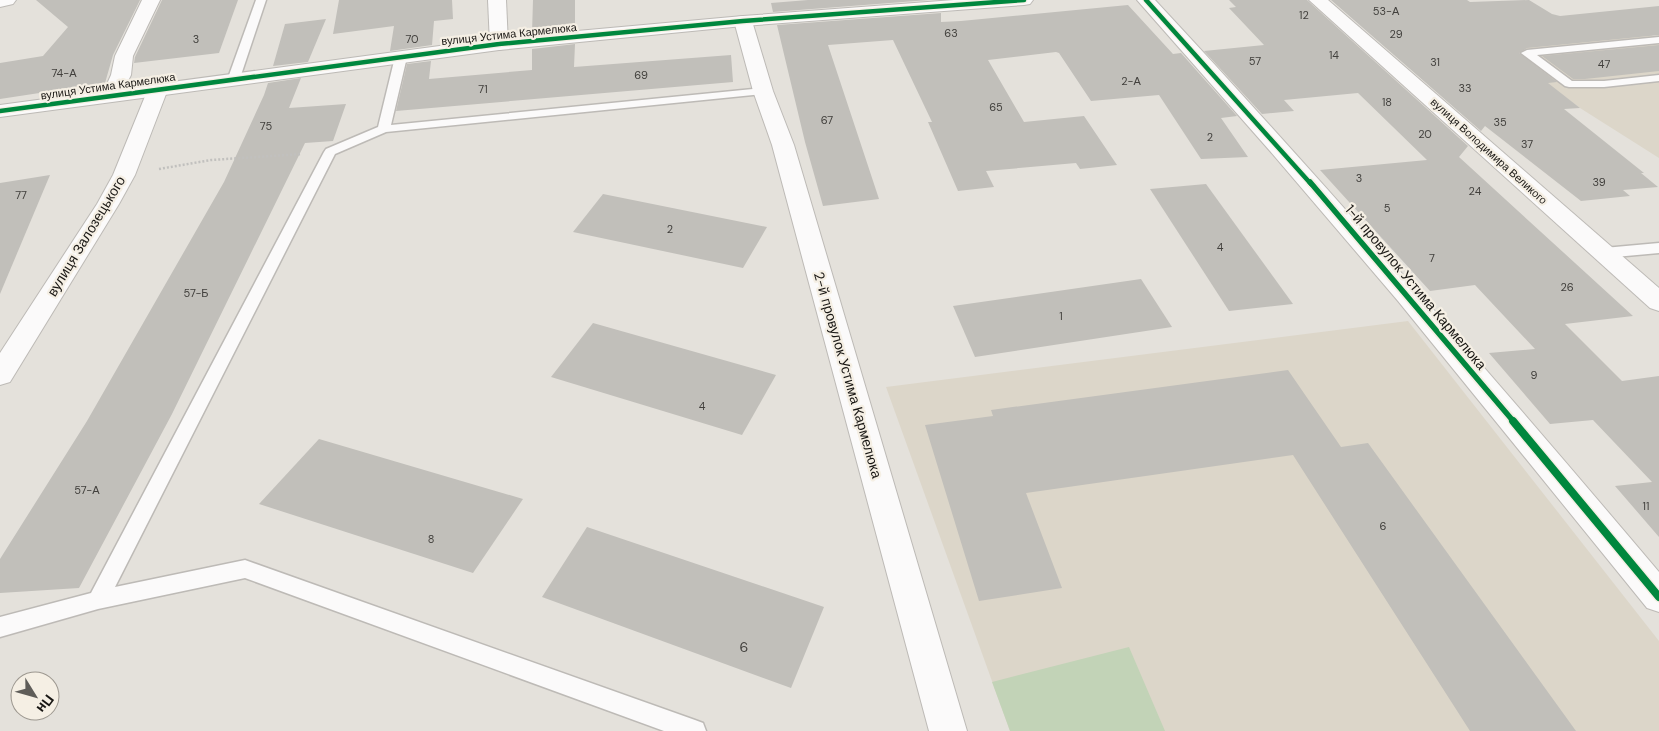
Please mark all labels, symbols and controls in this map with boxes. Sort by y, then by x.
house number: 53-А [1373,4,1400,18]
house number: 12 [1299,8,1309,22]
street label: вулиця Устима Кармелюка [441,20,578,48]
house number: 63 [944,26,958,40]
house number: 29 [1389,27,1403,41]
house number: 3 [193,32,199,46]
house number: 70 [405,32,419,46]
house number: 14 [1329,48,1339,62]
house number: 57 [1249,54,1261,68]
house number: 31 [1430,55,1440,69]
house number: 47 [1598,57,1610,71]
house number: 74-А [51,66,77,80]
house number: 69 [634,68,648,82]
street label: вулиця Устима Кармелюка [40,69,177,102]
house number: 2-А [1121,74,1141,88]
house number: 33 [1458,81,1472,95]
house number: 71 [478,82,488,96]
house number: 18 [1382,95,1392,109]
street label: вулиця Володимира Великого [1428,95,1550,207]
house number: 65 [989,100,1003,114]
house number: 67 [821,113,833,127]
house number: 35 [1493,115,1507,129]
house number: 75 [260,119,272,133]
house number: 20 [1418,127,1432,141]
house number: 2 [1207,130,1213,144]
house number: 37 [1521,137,1533,151]
house number: 3 [1356,171,1362,185]
street label: вулиця Залозецького [43,172,129,300]
house number: 39 [1592,175,1606,189]
house number: 24 [1469,184,1482,198]
house number: 77 [15,188,27,202]
street label: 1-й провулок Устима Кармелюка [1342,201,1491,374]
house number: 5 [1384,201,1391,215]
house number: 2 [667,222,673,236]
house number: 4 [1217,240,1224,254]
house number: 7 [1429,251,1435,265]
street label: 2-й провулок Устима Кармелюка [810,270,886,481]
house number: 26 [1560,280,1574,294]
house number: 57-Б [183,286,209,300]
house number: 1 [1059,309,1063,323]
house number: 9 [1531,368,1538,382]
house number: 4 [699,399,706,413]
house number: 57-А [74,483,100,497]
house number: 11 [1643,499,1649,513]
house number: 6 [1380,519,1387,533]
house number: 8 [428,532,434,546]
house number: 6 [740,638,748,656]
north arrow [10,671,60,721]
text: Пн [33,691,58,717]

